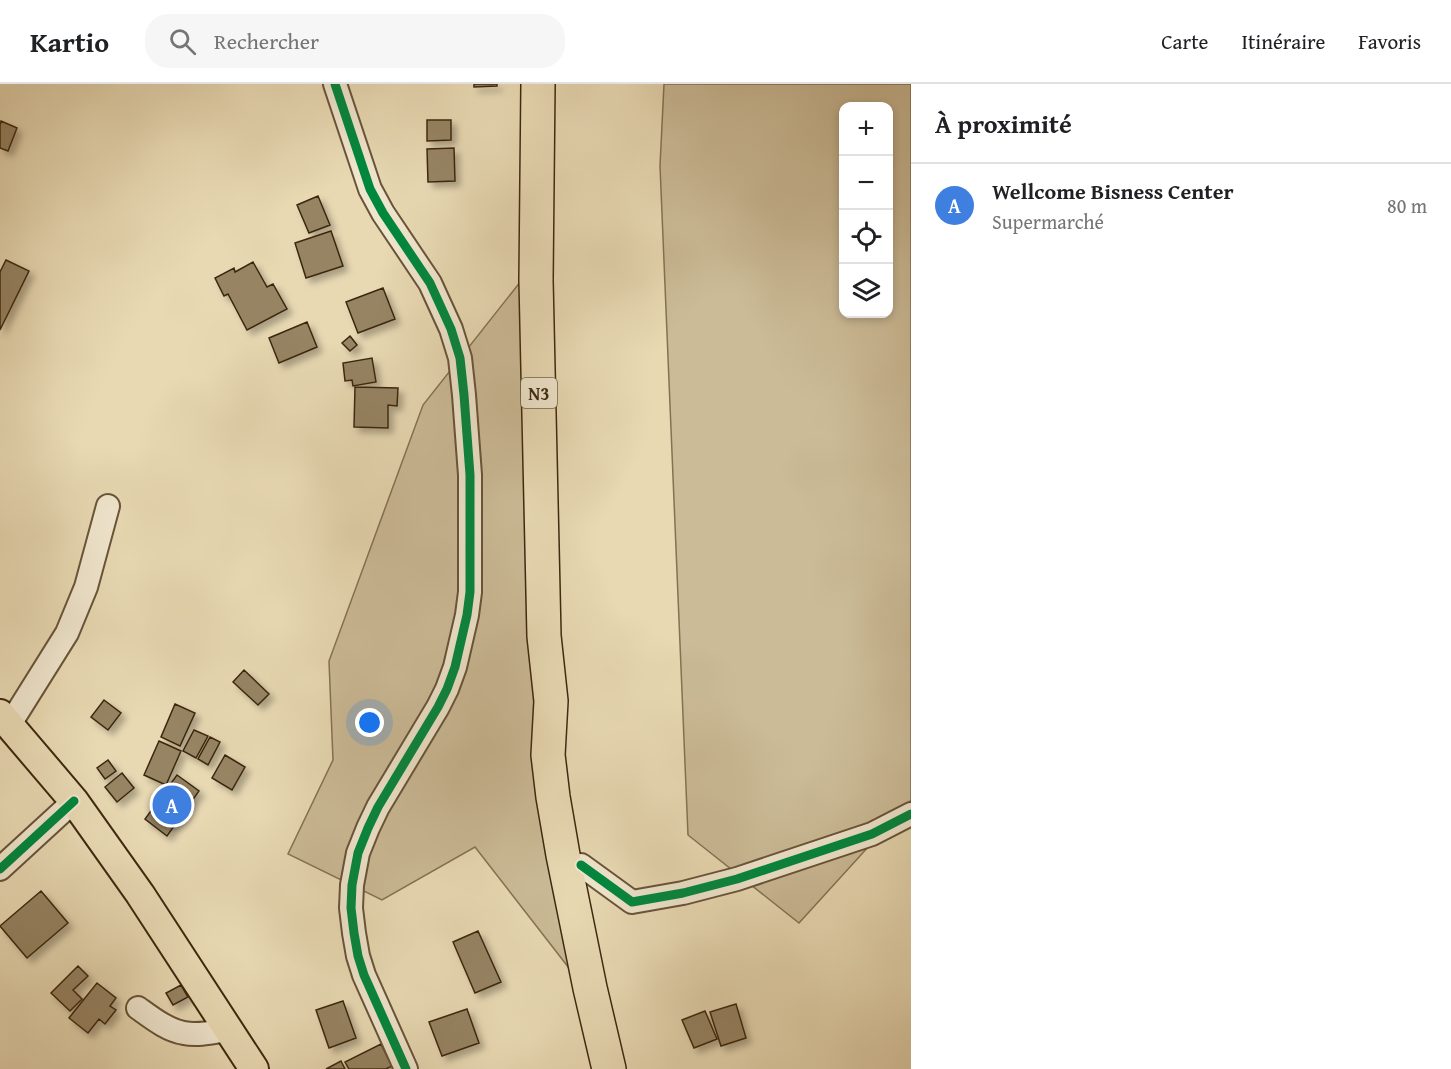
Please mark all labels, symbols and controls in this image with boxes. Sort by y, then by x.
search box [145,14,565,68]
text: Kartio [30,21,109,62]
icon: search [166,25,199,58]
text: Rechercher [214,25,319,57]
text: Carte [1161,26,1208,57]
text: Itinéraire [1241,26,1325,57]
text: Favoris [1358,26,1421,57]
map controls [839,102,893,318]
button: + [839,102,893,156]
text: À proximité [935,104,1072,143]
button: − [839,156,893,210]
text: Wellcome Bisness Center [992,175,1234,207]
text: A [948,191,961,220]
text: 80 m [1387,191,1427,220]
text: Supermarché [992,207,1104,236]
button: locate [839,210,893,264]
button: layers [839,264,893,318]
road number: N3 [521,378,557,408]
your location [355,708,384,737]
pin: A [152,782,192,828]

